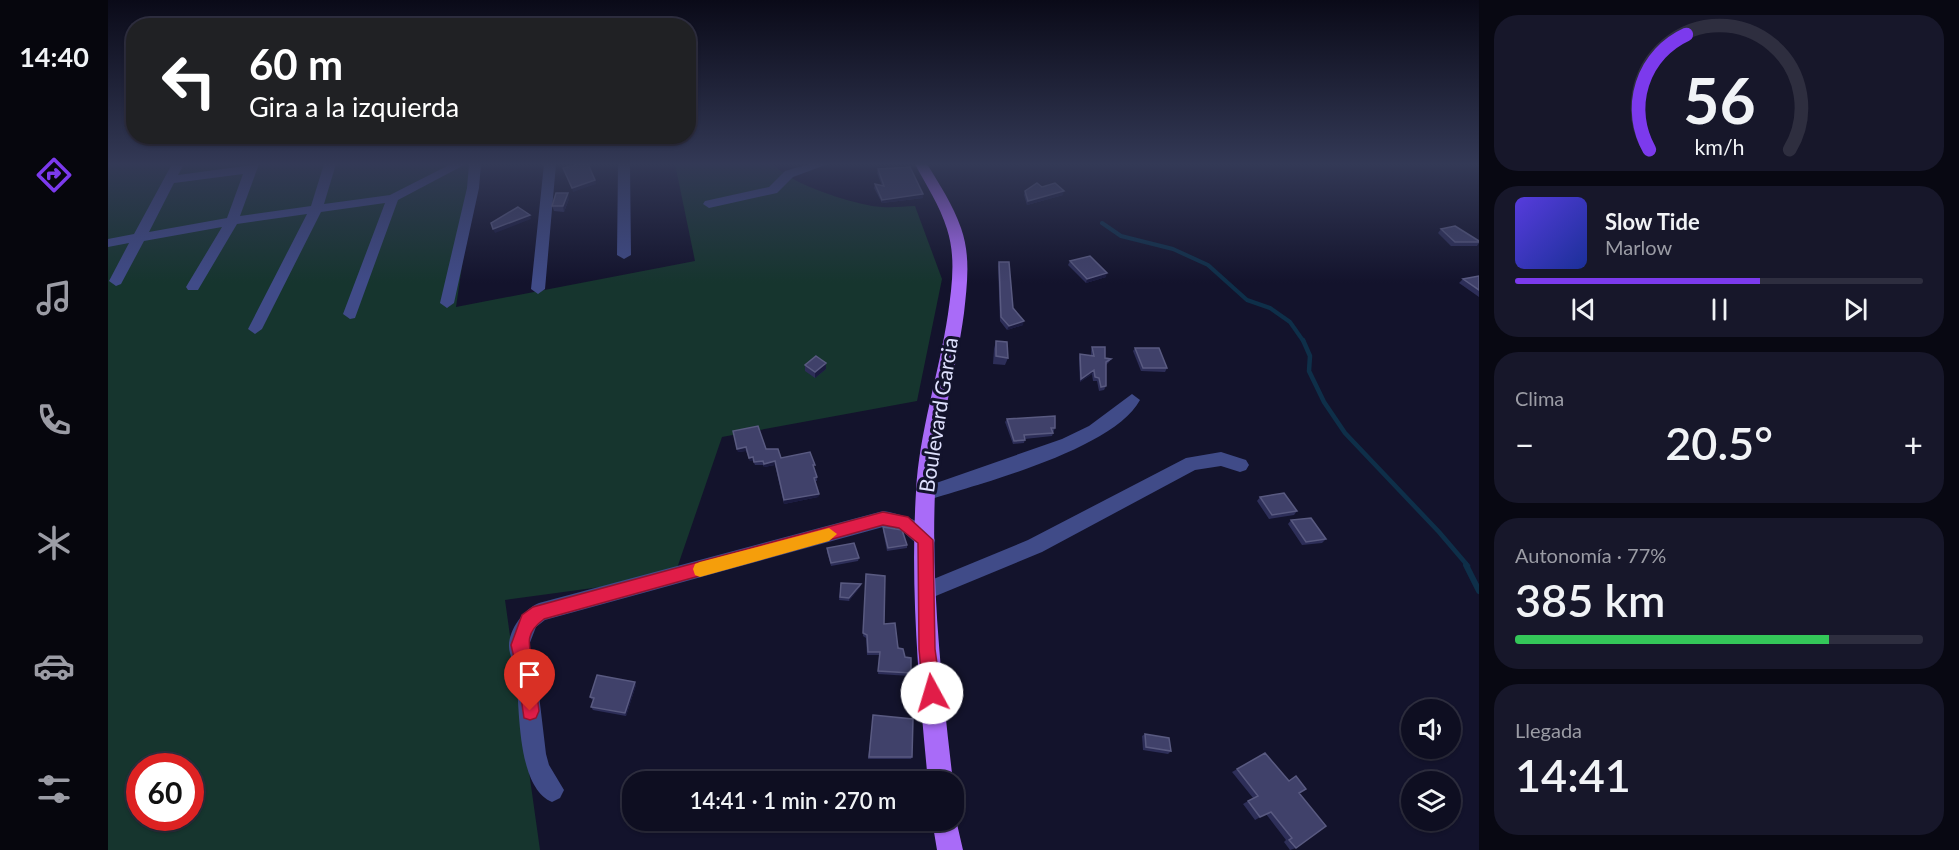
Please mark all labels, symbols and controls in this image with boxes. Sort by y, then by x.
text: 60 m [249,39,343,89]
text: 14:40 [19,40,89,73]
icon: left [150,42,228,120]
text: 56 [1683,62,1755,137]
text: Gira a la izquierda [249,90,459,123]
text: km/h [1694,134,1744,160]
icon: directions [33,154,75,196]
text: Slow Tide [1605,208,1700,235]
text: Marlow [1605,235,1672,259]
icon: music [33,277,75,319]
icon: previous [1567,293,1600,326]
icon: pause [1703,293,1736,326]
icon: next [1839,293,1872,326]
street label: Boulevard Garcia [913,335,962,494]
text: Clima [1515,386,1564,410]
icon: phone [33,399,75,441]
text: 20.5° [1665,416,1773,470]
text: − [1515,424,1534,464]
text: + [1904,424,1923,464]
icon: climate [33,522,75,564]
text: Autonomía · 77% [1515,543,1666,567]
text: 385 km [1515,573,1665,627]
icon: car [33,645,75,687]
pin [504,649,555,711]
icon: arrive [513,658,546,691]
position arrow [900,661,964,725]
map controls [1401,699,1461,831]
button: sound [1401,699,1461,759]
text: Llegada [1515,718,1582,742]
text: 14:41 [1515,748,1631,802]
speed limit sign: 60 [126,753,204,831]
icon: filters [33,768,75,810]
button: layers [1401,771,1461,831]
text: 14:41 · 1 min · 270 m [690,787,896,814]

